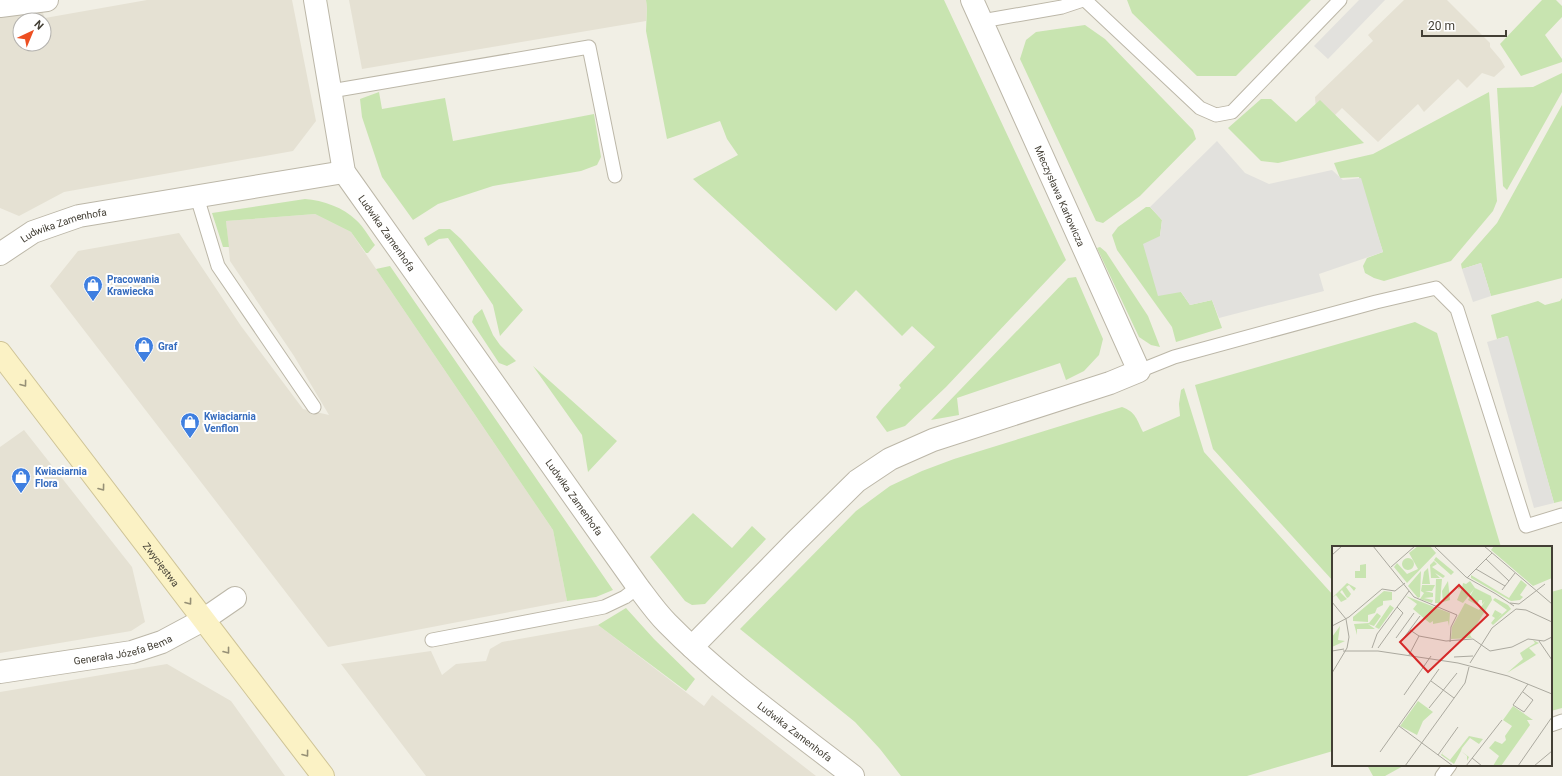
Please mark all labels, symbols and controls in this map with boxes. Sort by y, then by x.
north arrow [12,12,52,52]
scale bar [1422,12,1506,38]
text: N [31,18,46,33]
text: 20 m [1428,19,1455,33]
street label: Mieczysława Karłowicza [1032,144,1087,248]
street label: Ludwika Zamenhofa [356,193,417,273]
street label: Ludwika Zamenhofa [19,206,108,245]
shop icon: Pracowania Krawiecka [82,274,104,302]
place label: Pracowania Krawiecka [107,274,160,297]
shop icon: Graf [133,335,155,363]
place label: Graf [158,341,178,352]
one-way arrow [19,380,26,387]
shop icon: Kwiaciarnia Venflon [179,411,201,439]
place label: Kwiaciarnia Venflon [204,411,257,434]
street label: Ludwika Zamenhofa [543,457,605,538]
shop icon: Kwiaciarnia Flora [10,466,32,494]
place label: Kwiaciarnia Flora [35,466,88,489]
one-way arrow [97,483,104,490]
street label: Zwycięstwa [141,541,181,589]
inset map [1332,546,1552,766]
one-way arrow [184,598,191,605]
street label: Generała Józefa Bema [73,633,174,667]
one-way arrow [222,646,229,653]
street label: Ludwika Zamenhofa [755,700,834,764]
one-way arrow [301,749,308,756]

